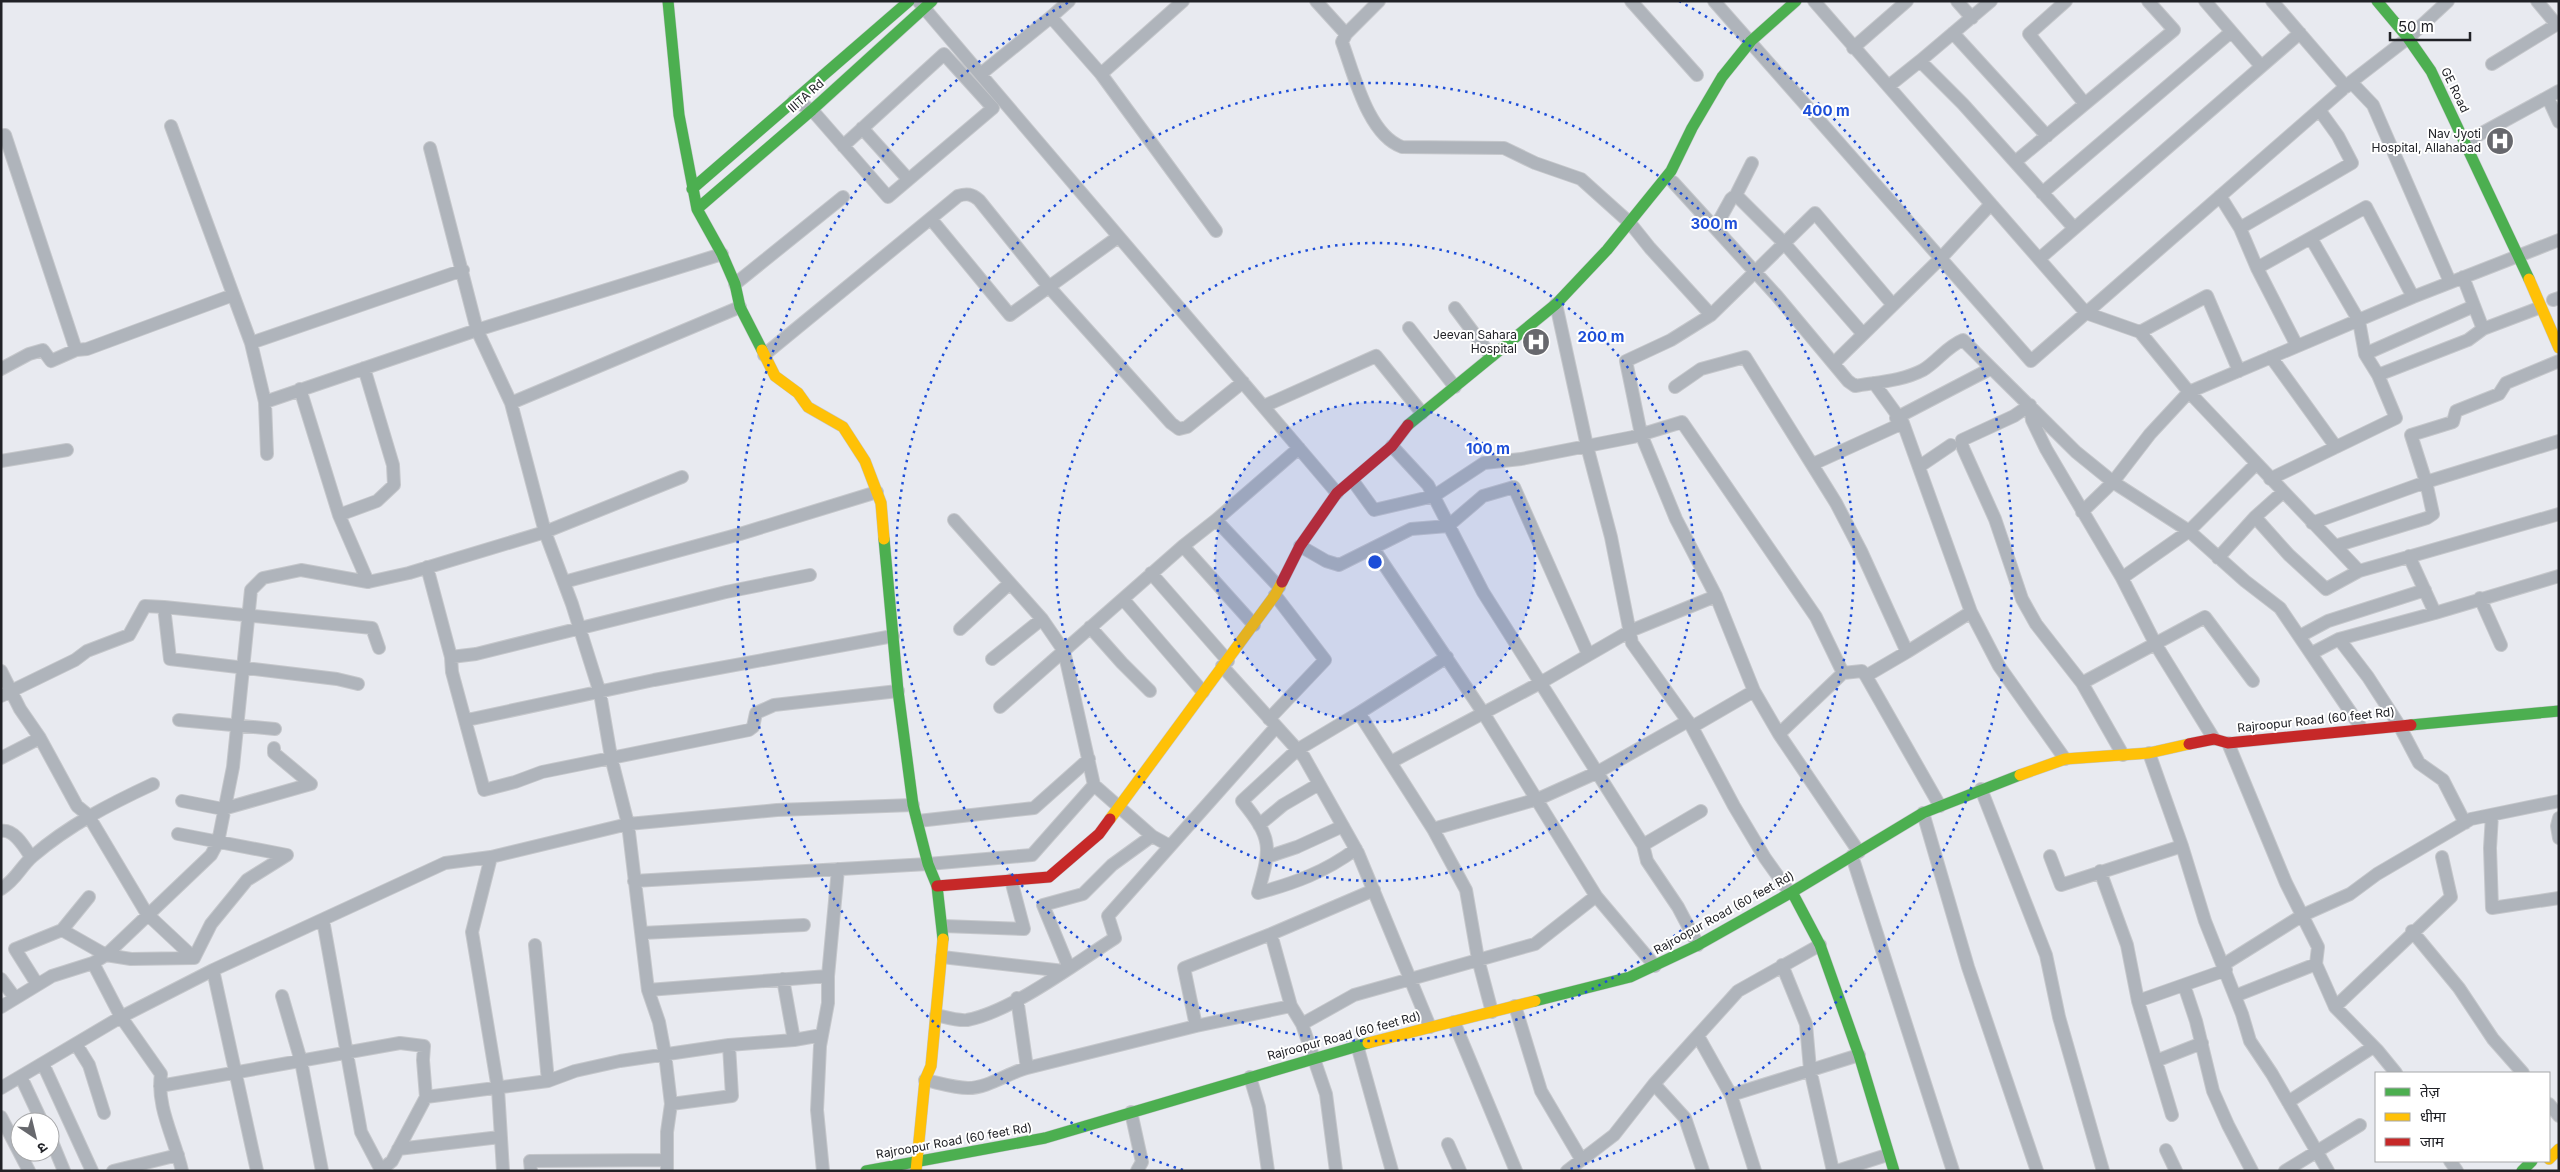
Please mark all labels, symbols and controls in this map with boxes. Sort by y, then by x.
scale bar [2390,10,2470,42]
text: 50 m [2398,17,2434,36]
street label: GE Road [2438,65,2473,115]
street label: IIITA Rd [785,76,827,116]
text: 400 m [1802,101,1850,120]
place label: Nav Jyoti Hospital, Allahabad [2372,126,2481,155]
hospital icon: Nav Jyoti Hospital, Allahabad [2485,126,2515,156]
text: 300 m [1690,214,1738,233]
place label: Jeevan Sahara Hospital [1433,327,1517,356]
hospital icon: Jeevan Sahara Hospital [1521,327,1551,357]
text: 200 m [1578,327,1624,346]
text: 100 m [1466,439,1510,458]
centre of rings [1366,553,1384,571]
street label: Rajroopur Road (60 feet Rd) [2237,704,2395,735]
street label: Rajroopur Road (60 feet Rd) [1651,868,1797,957]
street label: Rajroopur Road (60 feet Rd) [1266,1008,1422,1063]
legend [2375,1072,2550,1162]
text: तेज़ [2420,1082,2441,1101]
text: धीमा [2420,1107,2447,1126]
north arrow [10,1112,60,1162]
street label: Rajroopur Road (60 feet Rd) [875,1119,1033,1162]
text: जाम [2420,1132,2445,1151]
text: उ [34,1139,51,1158]

